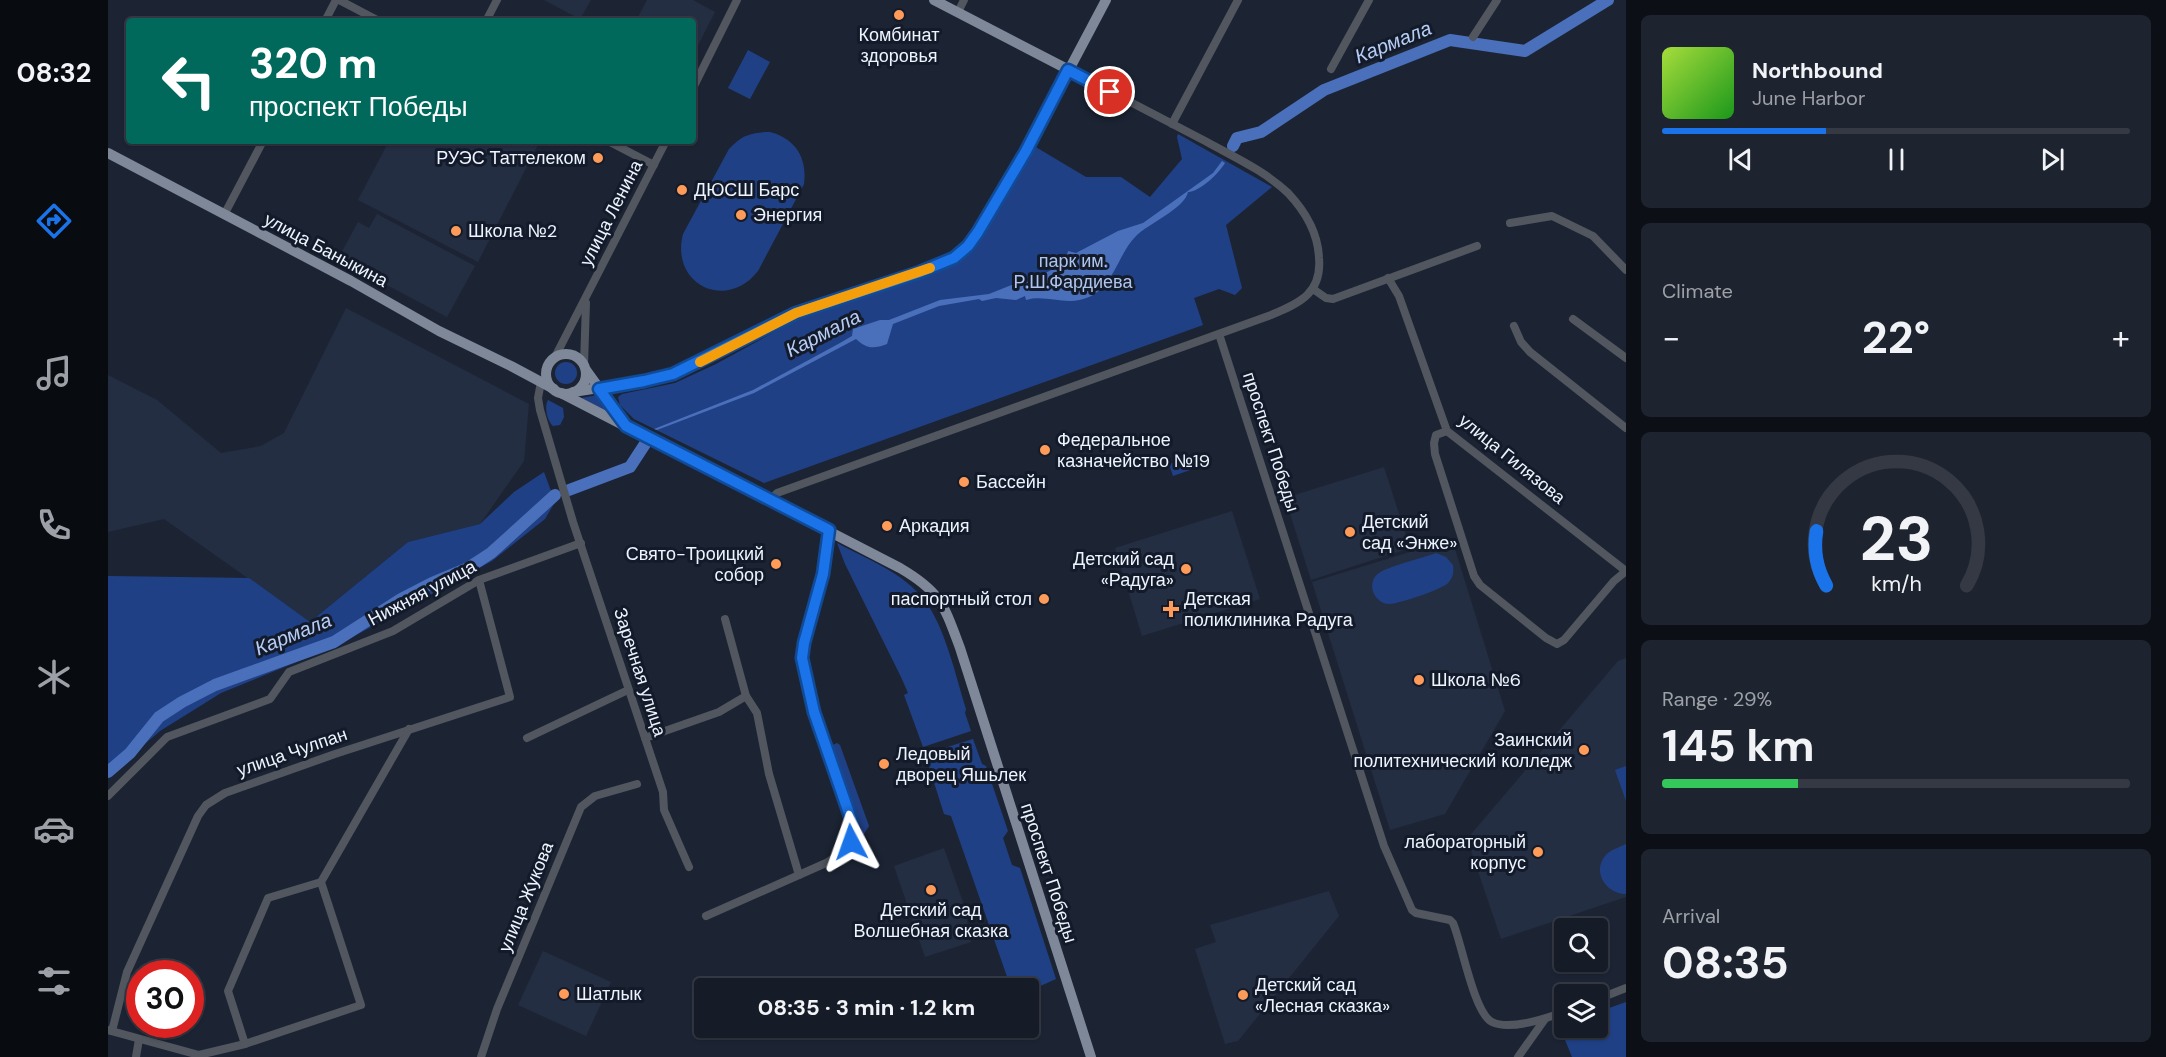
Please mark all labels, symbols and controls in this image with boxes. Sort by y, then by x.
marker: Комбинат здоровья [892,8,906,22]
water label: Кармала [1351,15,1435,69]
place label: Комбинат здоровья [859,23,939,68]
text: 320 m [249,36,377,91]
icon: left [150,42,228,120]
text: 08:32 [17,55,91,90]
text: Northbound [1752,56,1883,85]
pin [1084,66,1135,117]
icon: arrive [1093,75,1126,108]
text: June Harbor [1752,85,1865,111]
text: проспект Победы [249,89,468,124]
icon: previous [1724,143,1757,176]
icon: pause [1880,143,1913,176]
icon: next [2036,143,2069,176]
place label: РУЭС Таттелеком [436,146,586,170]
marker: РУЭС Таттелеком [591,151,605,165]
street label: улица Ленина [574,155,648,270]
place label: ДЮСШ Барс [694,178,799,202]
marker: ДЮСШ Барс [675,183,689,197]
icon: directions [33,200,75,242]
place label: Энергия [753,203,822,227]
street label: улица Баныкина [260,207,393,293]
marker: Энергия [734,208,748,222]
place label: Школа №2 [468,219,557,243]
marker: Школа №2 [449,224,463,238]
park label: парк им. Р.Ш.Фардиева [1014,249,1133,294]
text: Climate [1662,278,1733,304]
water label: Кармала [781,303,865,363]
text: 22° [1862,308,1930,367]
text: − [1662,316,1680,359]
text: + [2112,316,2130,359]
icon: music [33,352,75,394]
street label: проспект Победы [1237,369,1305,515]
street label: улица Гилязова [1454,409,1571,510]
place label: Федеральное казначейство №19 [1057,428,1210,473]
marker: Федеральное казначейство №19 [1038,443,1052,457]
place label: Бассейн [976,470,1046,494]
marker: Бассейн [957,475,971,489]
text: 23 [1859,498,1933,579]
icon: phone [33,504,75,546]
place label: Детский сад «Энже» [1362,510,1458,555]
place label: Аркадия [899,514,970,538]
marker: Аркадия [880,519,894,533]
marker: Детский сад «Энже» [1343,525,1357,539]
place label: Свято-Троицкий собор [626,542,764,587]
place label: Детский сад «Радуга» [1073,547,1174,592]
street label: Нижняя улица [364,554,481,631]
marker: Свято-Троицкий собор [769,557,783,571]
marker: Детский сад «Радуга» [1179,562,1193,576]
text: km/h [1871,570,1921,598]
place label: паспортный стол [891,587,1032,611]
place label: Детская поликлиника Радуга [1184,587,1354,632]
marker: паспортный стол [1037,592,1051,606]
marker: Детская поликлиника Радуга [1162,600,1180,618]
street label: Заречная улица [608,605,672,740]
water label: Кармала [251,607,335,661]
icon: climate [33,656,75,698]
place label: Школа №6 [1431,668,1521,692]
marker: Школа №6 [1412,673,1426,687]
text: Range · 29% [1662,686,1772,712]
text: 145 km [1662,716,1815,775]
street label: улица Чулпан [234,722,350,782]
place label: Заинский политехнический колледж [1353,728,1572,773]
place label: Ледовый дворец Яшьлек [896,742,1026,787]
marker: Заинский политехнический колледж [1577,743,1591,757]
marker: Ледовый дворец Яшьлек [877,757,891,771]
street label: проспект Победы [1015,800,1083,946]
icon: car [33,808,75,850]
position arrow [819,810,883,874]
place label: лабораторный корпус [1405,830,1526,875]
street label: улица Жукова [493,837,559,956]
marker: лабораторный корпус [1531,845,1545,859]
marker: Детский сад Волшебная сказка [924,883,938,897]
place label: Детский сад Волшебная сказка [854,898,1009,943]
text: Arrival [1662,903,1720,929]
map controls [1554,918,1608,1038]
button: search [1554,918,1608,972]
text: 08:35 [1662,933,1789,992]
icon: filters [33,960,75,1002]
speed limit sign: 30 [126,960,204,1038]
place label: Детский сад «Лесная сказка» [1255,973,1390,1018]
place label: Шатлык [576,982,641,1006]
button: layers [1554,984,1608,1038]
marker: Шатлык [557,987,571,1001]
marker: Детский сад «Лесная сказка» [1236,988,1250,1002]
text: 08:35 · 3 min · 1.2 km [758,993,975,1022]

